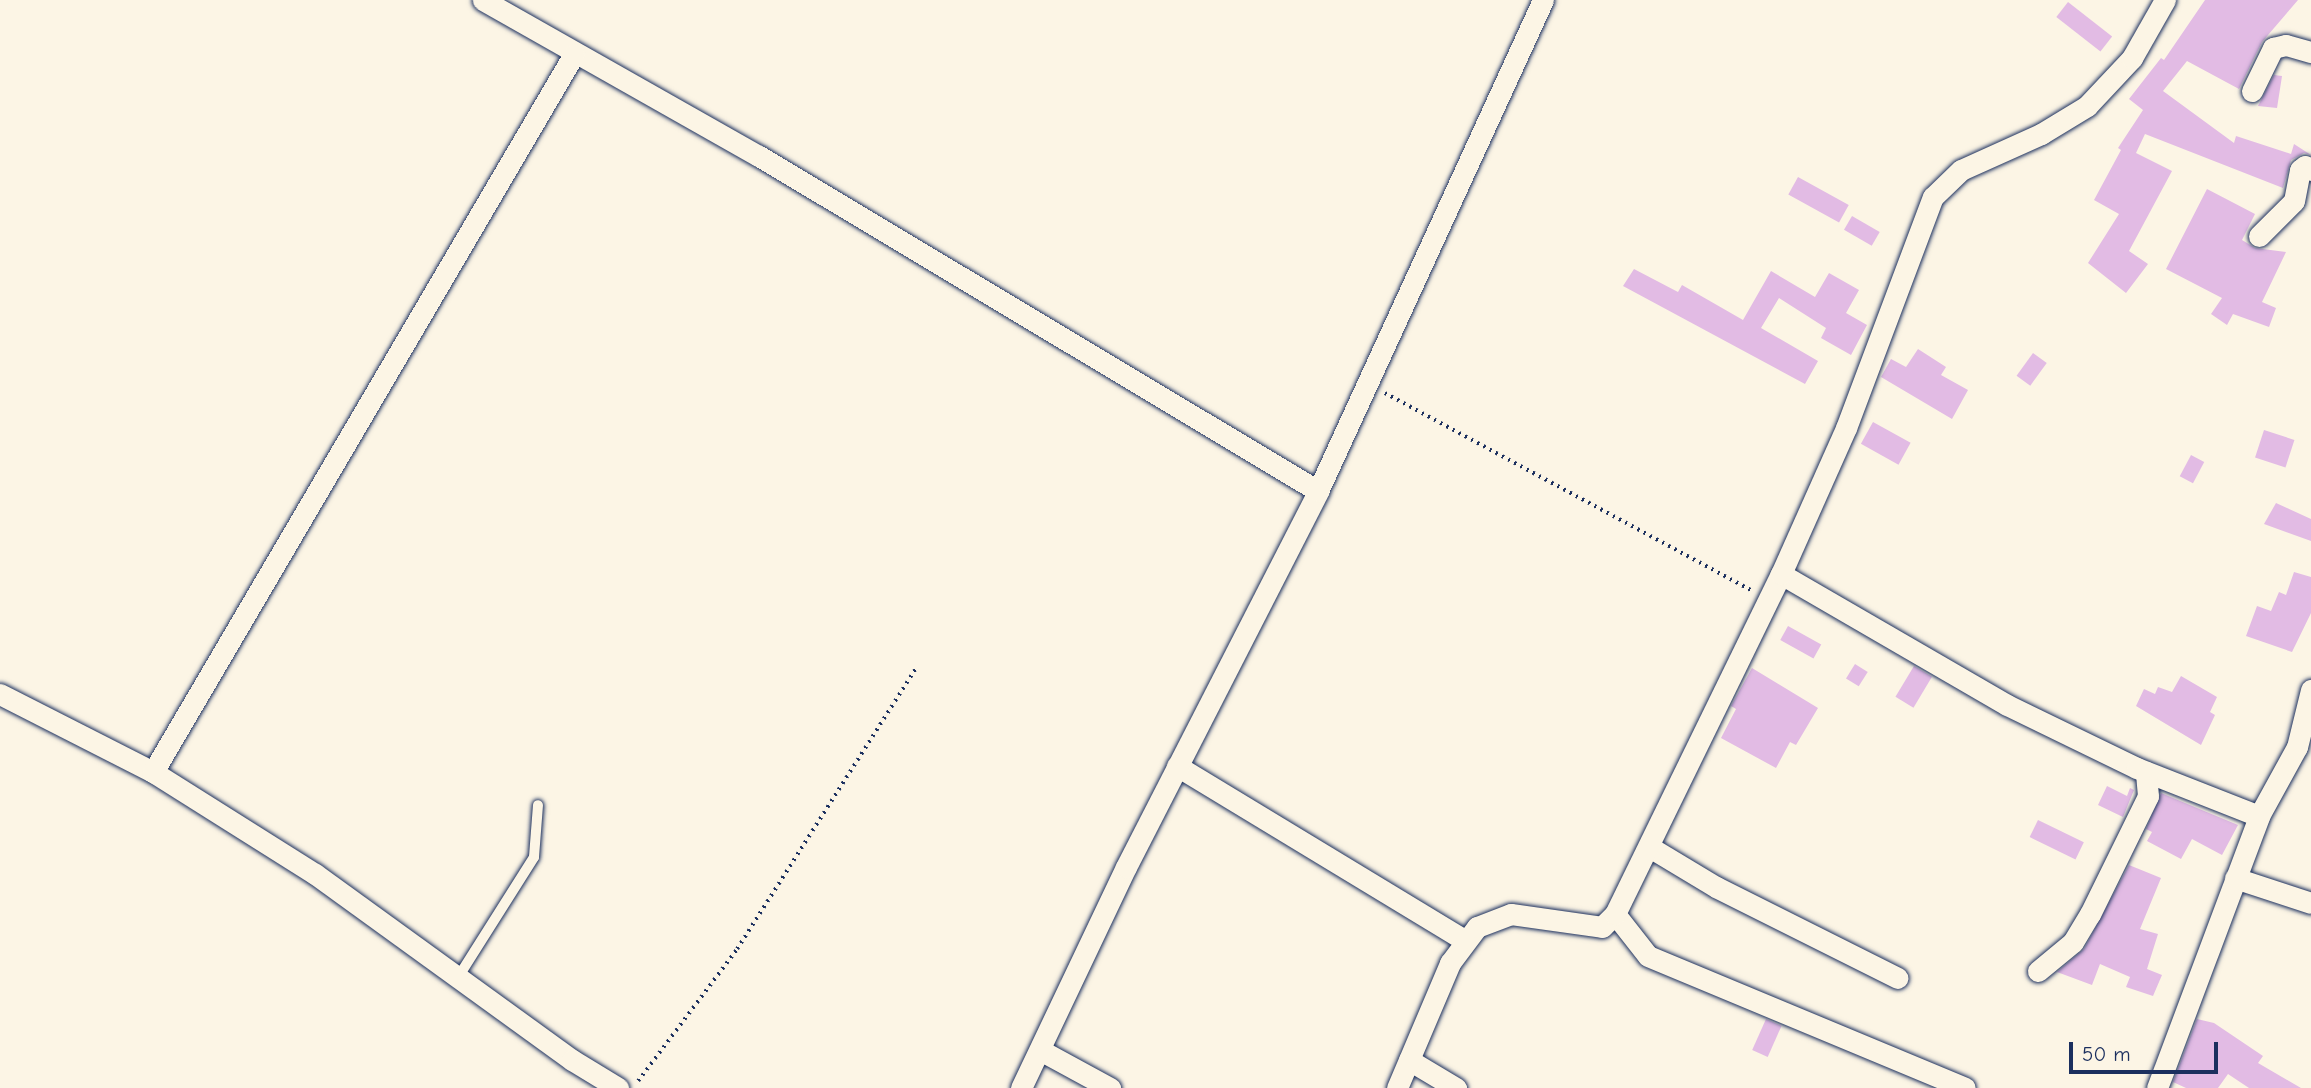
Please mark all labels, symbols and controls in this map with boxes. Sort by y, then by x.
scale bar [2073,1028,2222,1072]
text: 50 m [2082,1042,2131,1066]

